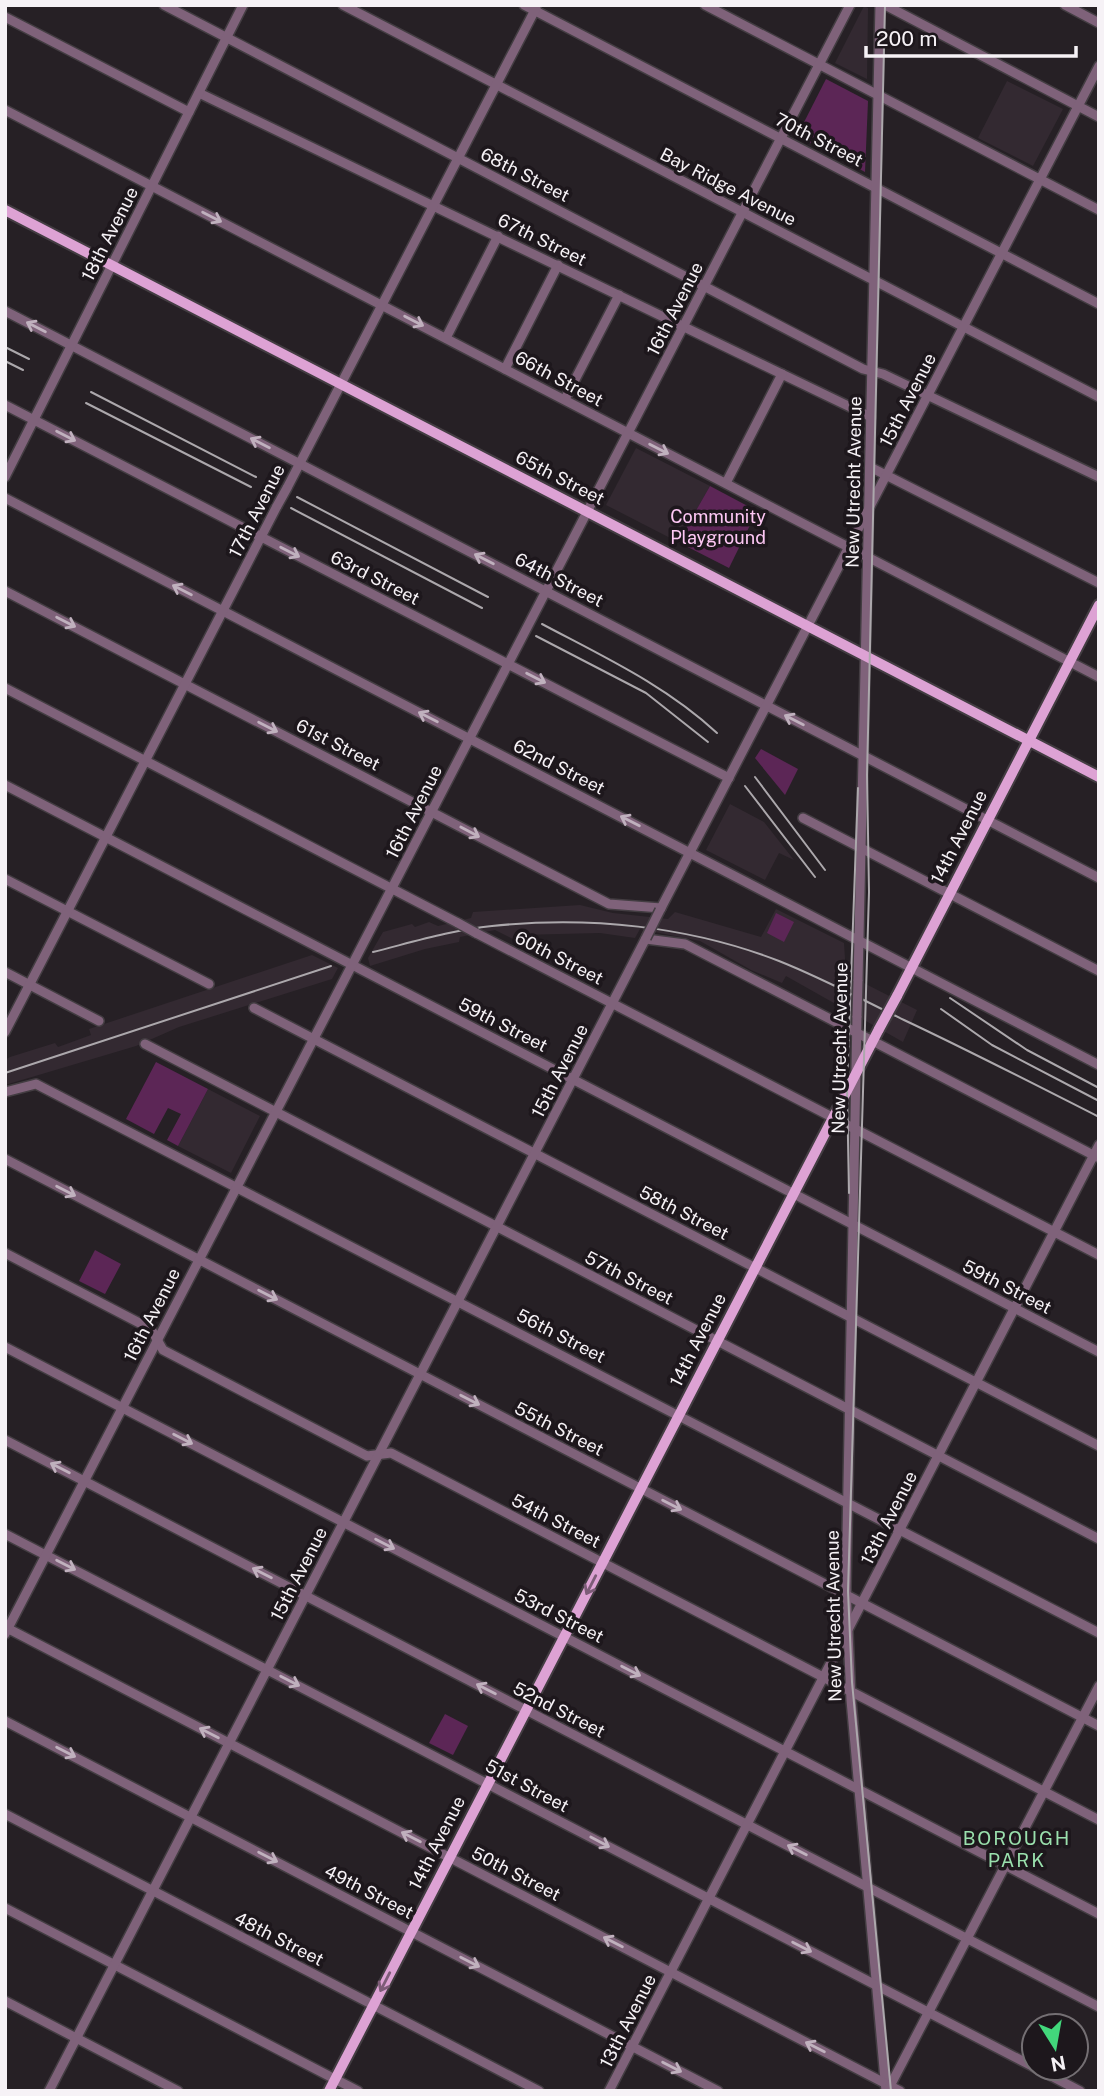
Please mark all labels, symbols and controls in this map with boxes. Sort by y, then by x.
scale bar [866,14,1076,58]
text: 200 m [876,26,937,51]
street label: 70th Street [772,108,867,171]
street label: 68th Street [477,143,573,206]
street label: Bay Ridge Avenue [657,143,800,230]
street label: 18th Avenue [77,183,142,284]
street label: 67th Street [494,209,590,270]
one-way arrow [201,211,222,224]
street label: 16th Avenue [642,259,707,359]
one-way arrow [403,315,424,329]
one-way arrow [26,319,47,333]
street label: 66th Street [512,347,607,411]
street label: 15th Avenue [875,349,940,450]
street label: New Utrecht Avenue [842,396,865,568]
one-way arrow [55,430,76,443]
one-way arrow [250,435,271,449]
one-way arrow [648,443,669,457]
street label: 65th Street [512,446,608,509]
street label: 17th Avenue [224,461,289,561]
park label: Community Playground [670,506,766,548]
one-way arrow [279,545,300,559]
street label: 63rd Street [327,546,423,609]
street label: 64th Street [511,548,607,611]
one-way arrow [474,551,494,565]
one-way arrow [172,582,193,596]
one-way arrow [55,616,76,630]
one-way arrow [525,672,546,686]
one-way arrow [418,709,439,723]
one-way arrow [785,712,805,726]
street label: 61st Street [293,714,384,775]
one-way arrow [257,721,278,734]
street label: 62nd Street [510,734,609,799]
street label: 16th Avenue [381,762,446,862]
street label: 14th Avenue [926,786,991,887]
one-way arrow [620,814,641,828]
one-way arrow [459,825,480,839]
street label: 60th Street [511,926,607,989]
street label: New Utrecht Avenue [828,962,851,1134]
street label: 59th Street [455,993,551,1056]
street label: 15th Avenue [527,1020,592,1121]
street label: 58th Street [636,1181,732,1244]
one-way arrow [55,1184,76,1198]
street label: 57th Street [581,1246,677,1309]
street label: 59th Street [959,1255,1055,1318]
street label: 16th Avenue [119,1265,184,1365]
one-way arrow [257,1289,278,1303]
street label: 14th Avenue [665,1289,730,1390]
street label: 56th Street [513,1304,609,1367]
one-way arrow [459,1394,480,1408]
street label: 55th Street [511,1397,607,1460]
one-way arrow [172,1432,193,1446]
one-way arrow [50,1461,71,1475]
street label: 13th Avenue [856,1467,921,1568]
street label: 54th Street [508,1489,604,1552]
one-way arrow [661,1499,682,1512]
street label: 15th Avenue [266,1523,331,1624]
street label: New Utrecht Avenue [822,1530,845,1702]
one-way arrow [374,1537,395,1551]
one-way arrow [55,1559,76,1573]
one-way arrow [252,1566,273,1580]
one-way arrow [584,1574,598,1594]
street label: 53rd Street [511,1584,607,1647]
one-way arrow [620,1664,641,1678]
one-way arrow [279,1675,300,1689]
street label: 52nd Street [510,1677,609,1742]
one-way arrow [476,1682,497,1696]
one-way arrow [199,1725,220,1739]
one-way arrow [55,1746,76,1760]
street label: 51st Street [482,1755,573,1816]
street label: 14th Avenue [404,1792,469,1893]
district label: BOROUGH PARK [963,1827,1071,1871]
one-way arrow [401,1830,422,1844]
one-way arrow [590,1836,610,1850]
street label: 50th Street [468,1842,564,1905]
one-way arrow [787,1843,808,1857]
one-way arrow [257,1851,278,1864]
street label: 49th Street [321,1860,417,1923]
street label: 48th Street [231,1907,327,1970]
one-way arrow [603,1935,624,1949]
one-way arrow [792,1940,812,1954]
one-way arrow [459,1956,480,1969]
street label: 13th Avenue [595,1970,660,2071]
one-way arrow [378,1971,392,1992]
north arrow [1020,2012,1090,2082]
one-way arrow [805,2039,826,2053]
text: N [1049,2051,1068,2076]
one-way arrow [661,2060,681,2074]

